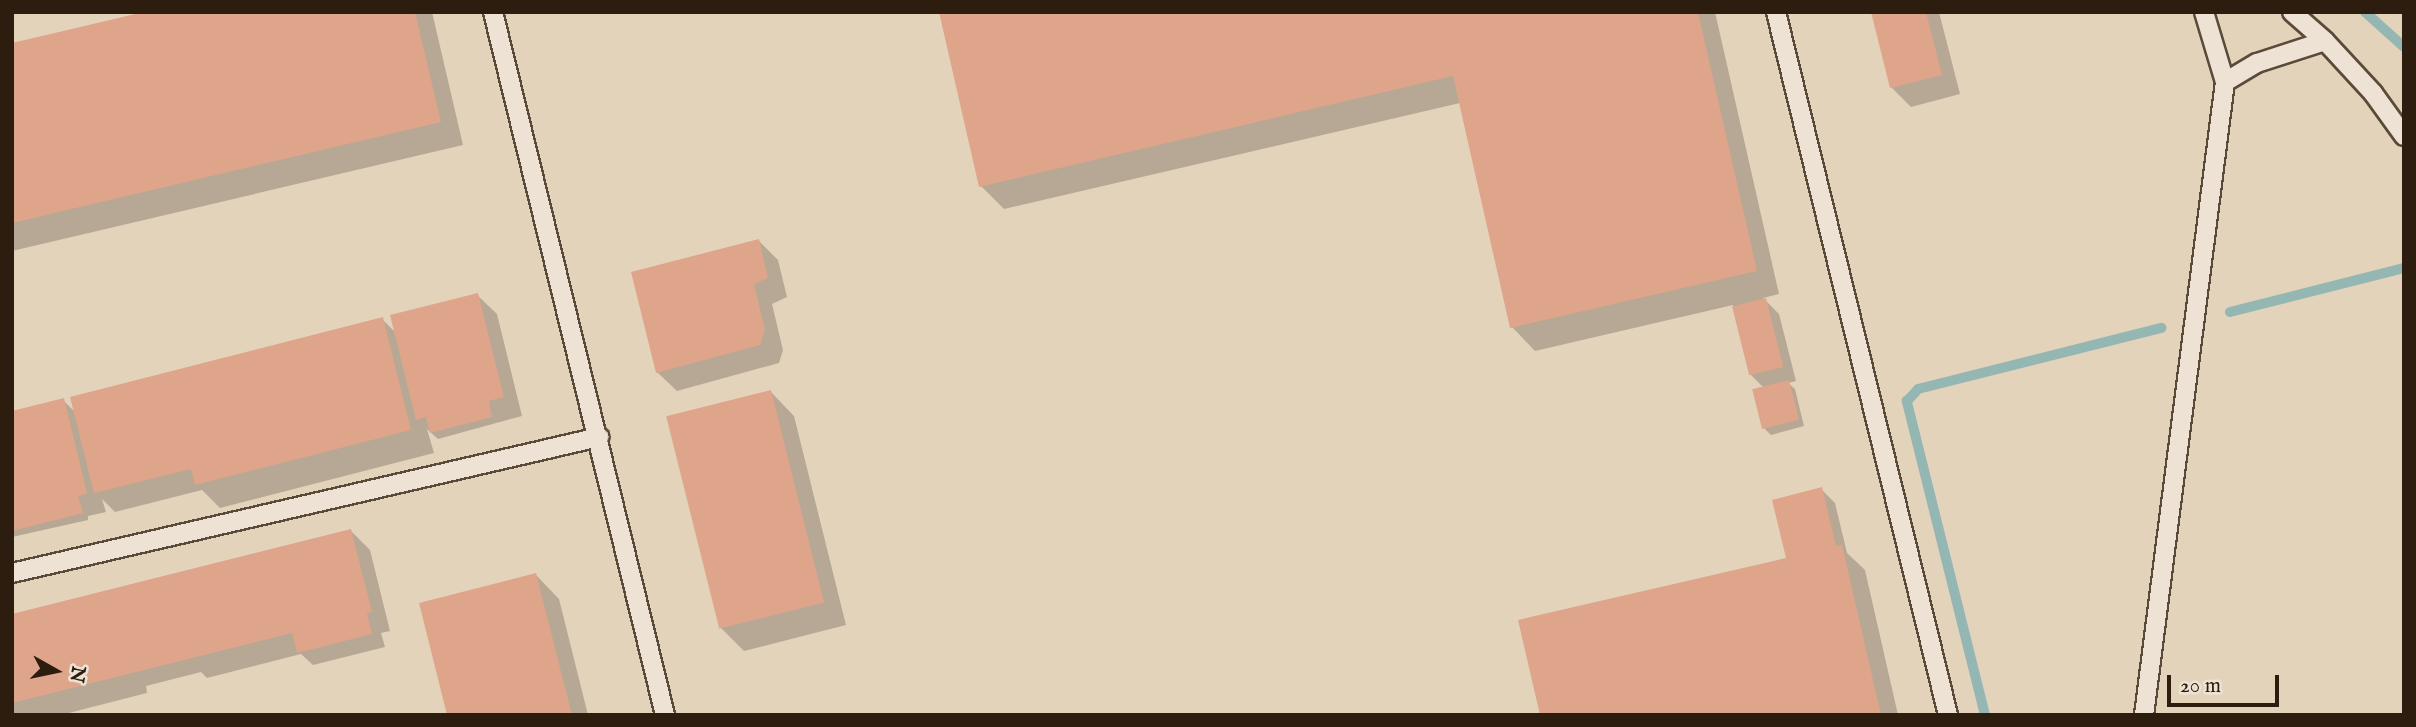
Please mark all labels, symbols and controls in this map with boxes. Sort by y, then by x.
north arrow [21,636,91,706]
scale bar [2171,660,2283,704]
text: N [64,664,90,684]
text: 20 m [2180,673,2221,700]

